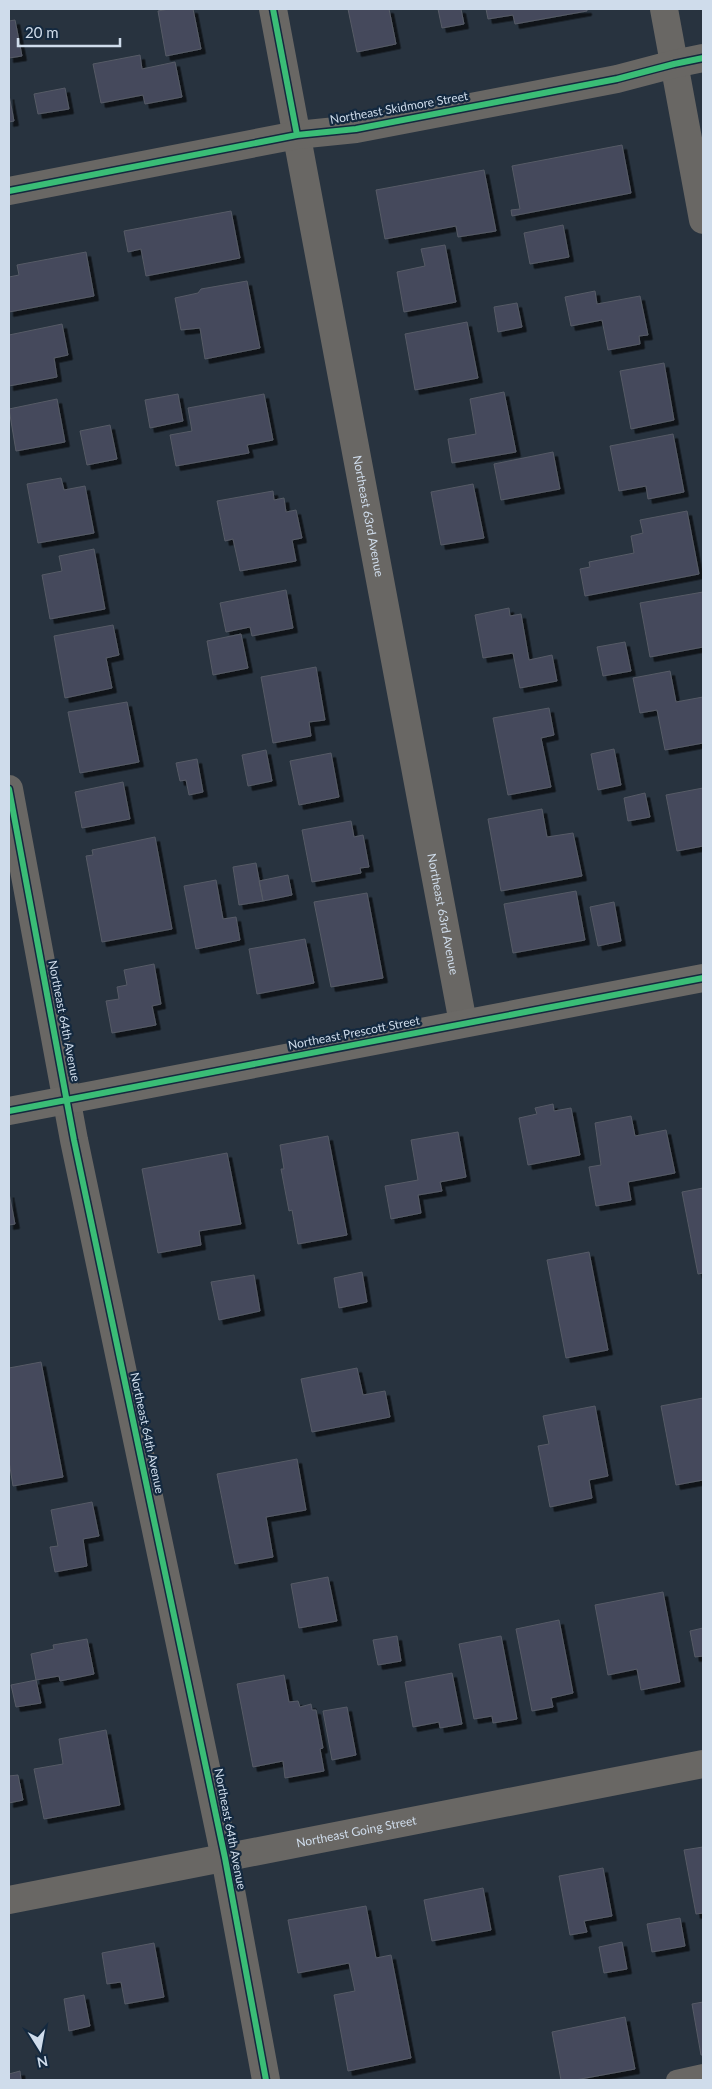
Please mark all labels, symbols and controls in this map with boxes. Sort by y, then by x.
scale bar [18,15,120,47]
text: 20 m [25,23,59,41]
street label: Northeast Skidmore Street [329,88,470,127]
street label: Northeast 63rd Avenue [350,454,387,578]
street label: Northeast 63rd Avenue [424,852,462,976]
street label: Northeast 64th Avenue [45,959,84,1083]
street label: Northeast Prescott Street [287,1012,422,1053]
street label: Northeast 64th Avenue [127,1371,168,1495]
street label: Northeast 64th Avenue [211,1767,250,1891]
street label: Northeast Going Street [295,1812,418,1851]
north arrow [15,2024,65,2074]
text: N [36,2053,49,2072]

